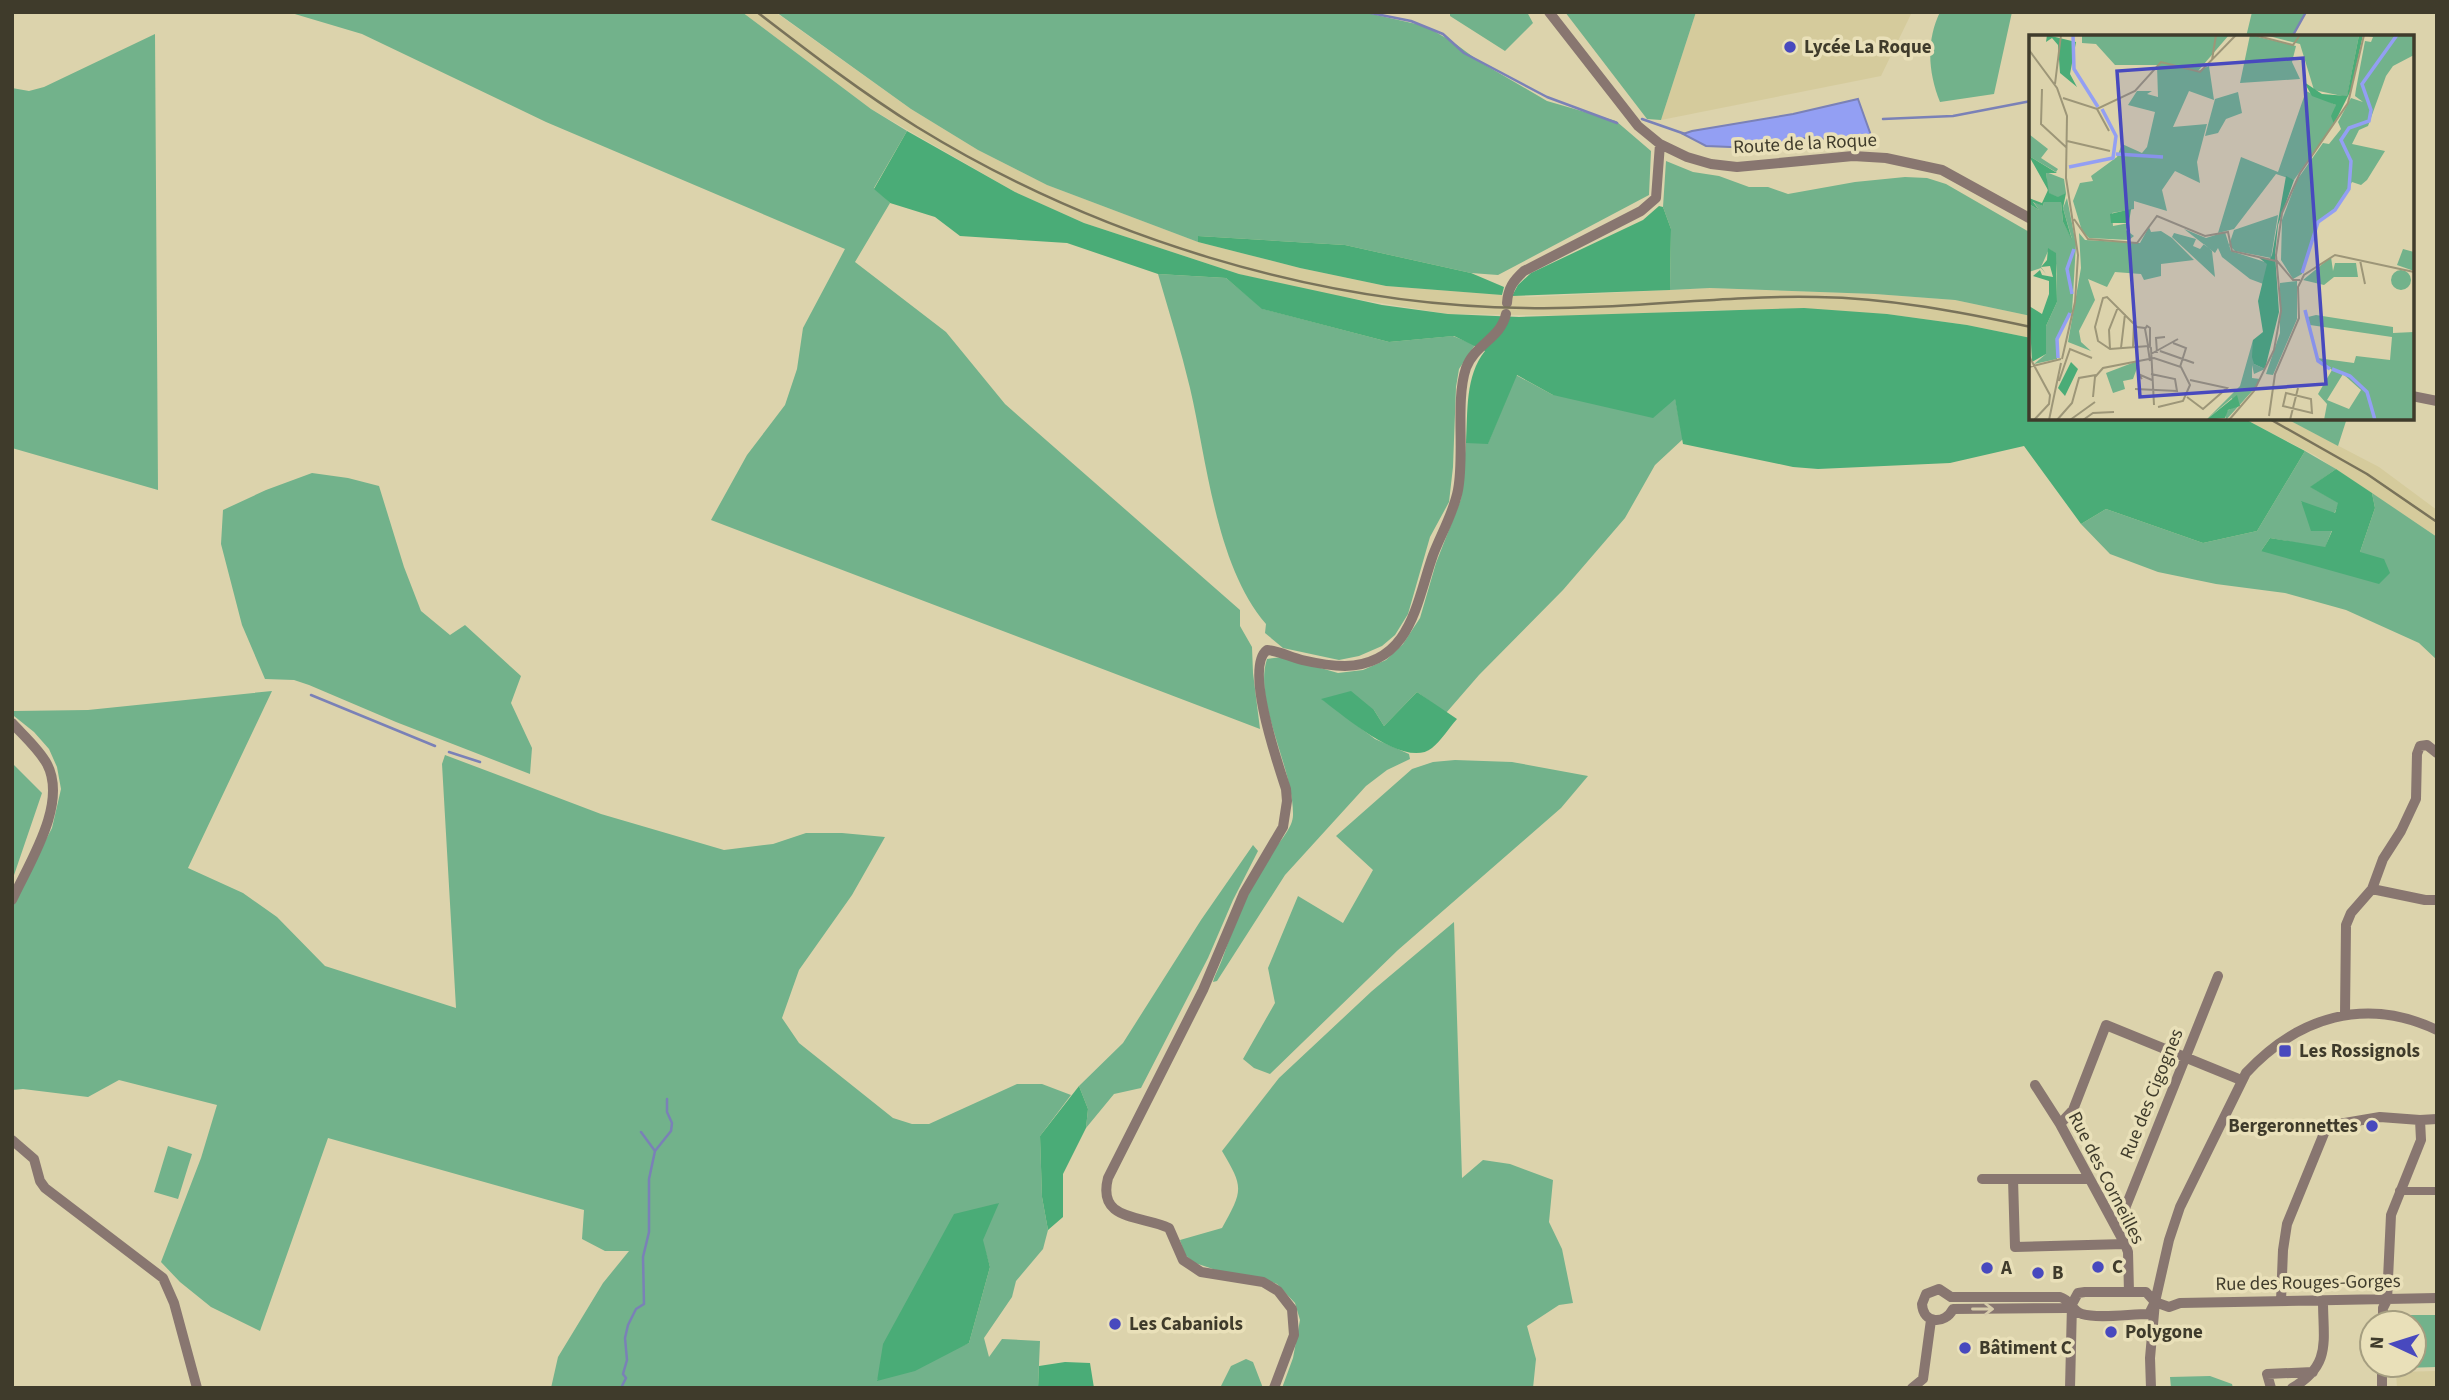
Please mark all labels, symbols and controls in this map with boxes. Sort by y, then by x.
place label: Lycée La Roque [1804,34,1932,61]
inset map [2029,35,2414,420]
marker: Lycée La Roque [1782,39,1798,55]
street label: Route de la Roque [1732,127,1878,161]
street label: Rue des Cigognes [2114,1025,2190,1163]
place label: Les Rossignols [2299,1038,2420,1065]
marker: Les Rossignols [2277,1043,2293,1059]
street label: Rue des Corneilles [2061,1107,2151,1249]
place label: Bergeronnettes [2228,1113,2358,1140]
marker: Bergeronnettes [2364,1118,2380,1134]
place label: C [2112,1254,2123,1281]
place label: A [2000,1255,2012,1282]
marker: C [2090,1259,2106,1275]
marker: A [1979,1260,1995,1276]
place label: B [2052,1260,2064,1287]
marker: B [2030,1265,2046,1281]
street label: Rue des Rouges-Gorges [2215,1268,2401,1298]
one-way arrow [1971,1302,1994,1316]
north arrow [2358,1309,2428,1379]
place label: Les Cabaniols [1129,1311,1243,1338]
marker: Les Cabaniols [1107,1316,1123,1332]
place label: Polygone [2125,1319,2203,1346]
marker: Polygone [2103,1324,2119,1340]
place label: Bâtiment C [1979,1335,2072,1362]
text: N [2364,1336,2391,1350]
marker: Bâtiment C [1957,1340,1973,1356]

